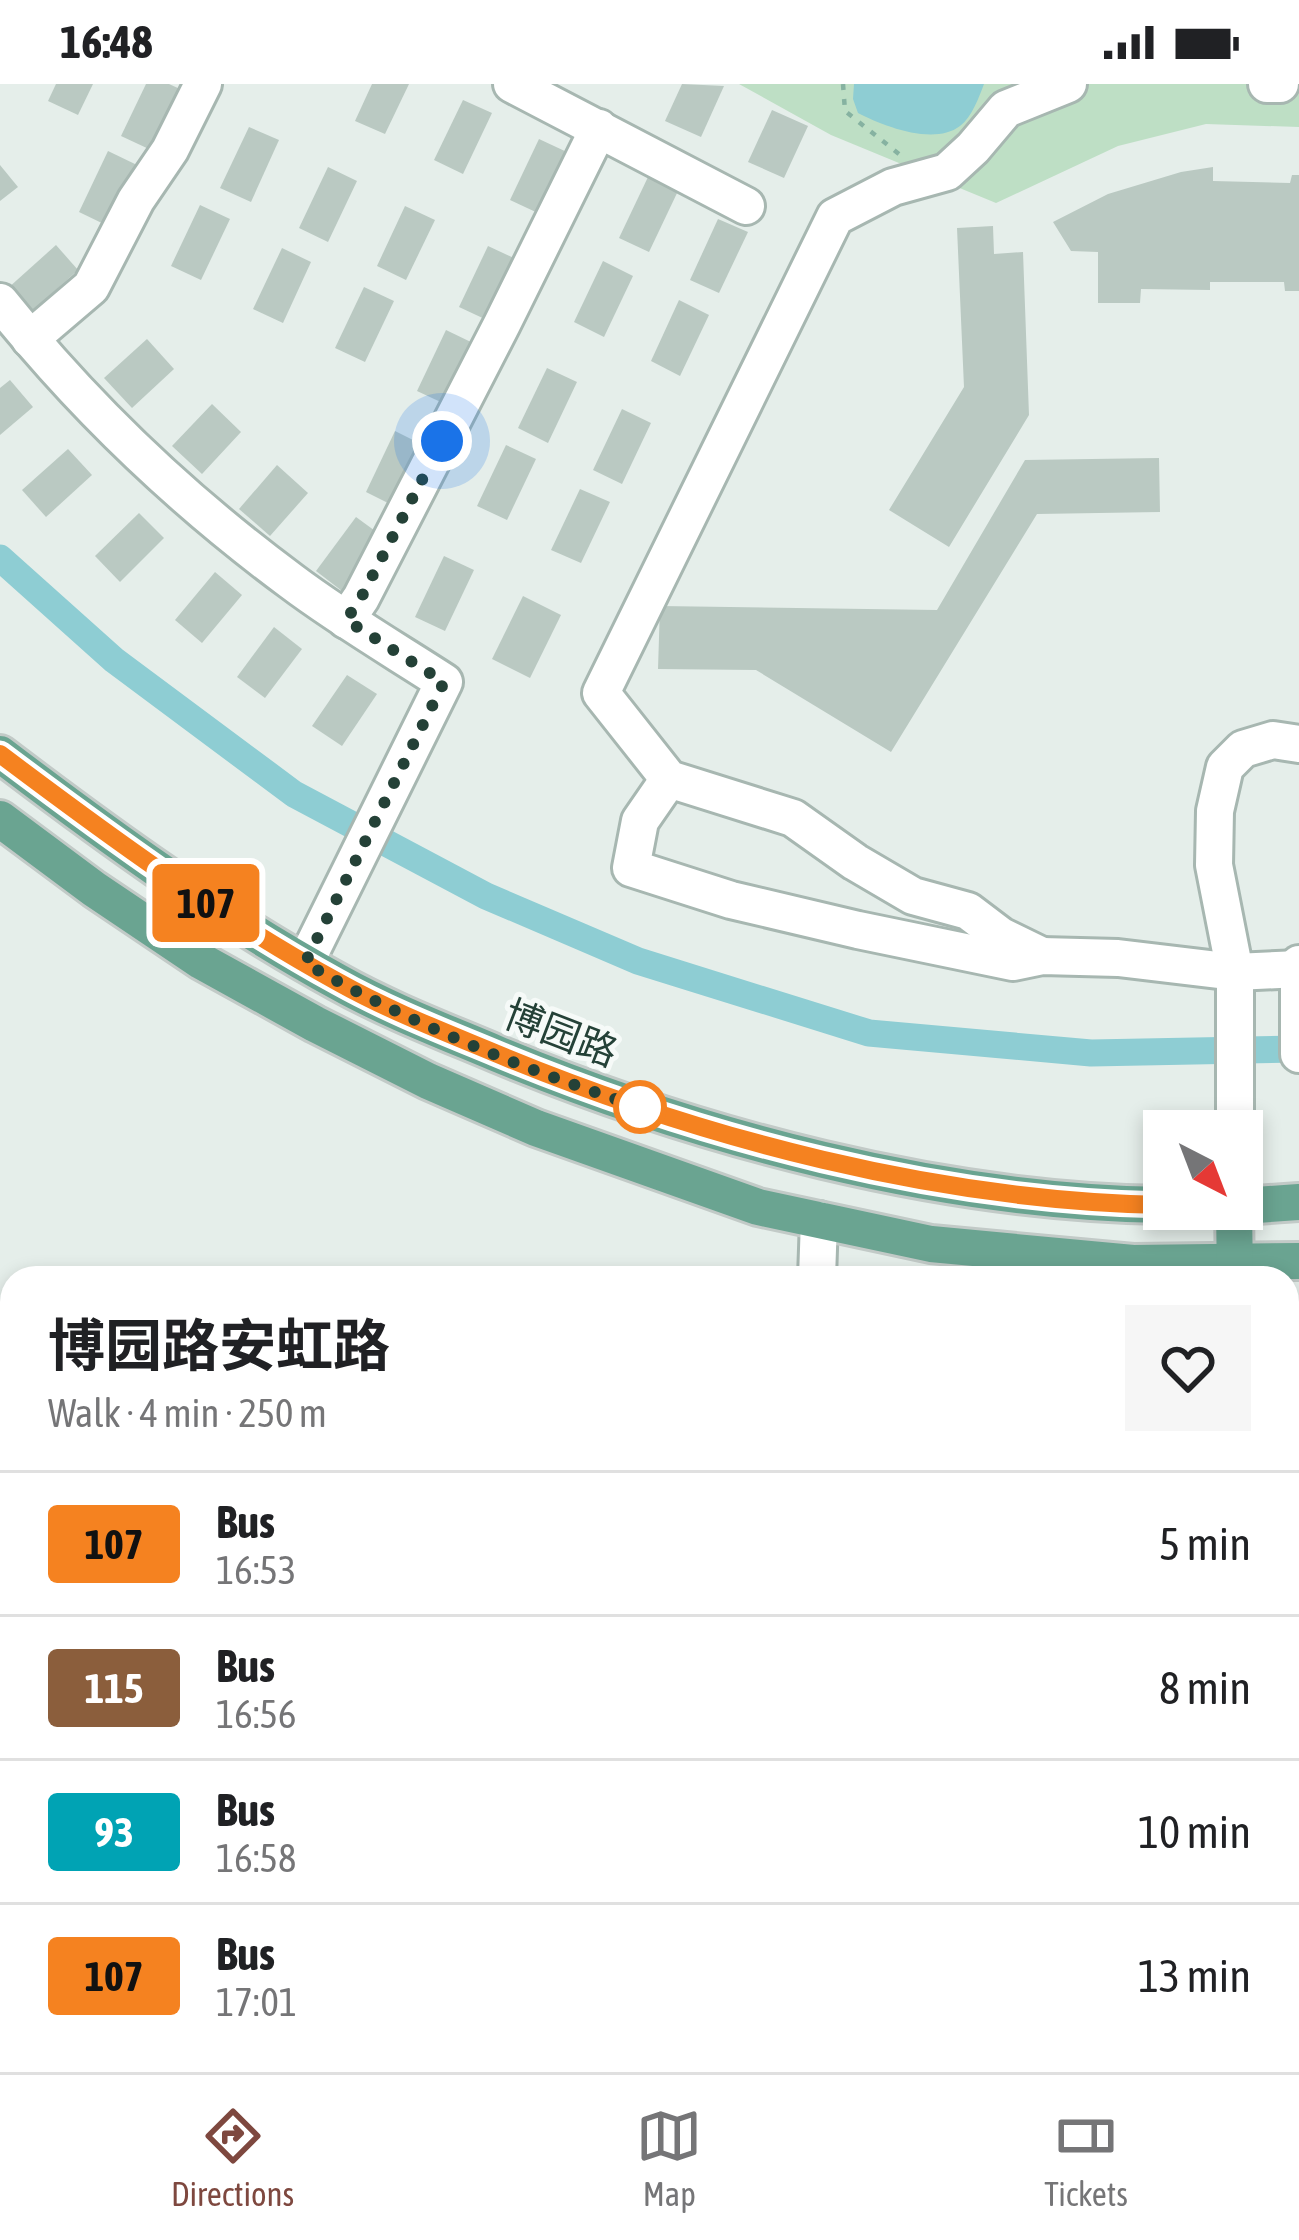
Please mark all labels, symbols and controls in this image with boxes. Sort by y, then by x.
text: 16:48 [60,16,153,68]
your location [412,411,472,471]
line badge: 107 [137,864,275,942]
text: 107 [176,879,236,927]
street label: 博园路 [498,991,624,1075]
unlabelled marker [615,1082,665,1132]
north arrow [1143,1110,1263,1230]
map controls [1143,1110,1263,1230]
button: heart [1125,1305,1251,1431]
text: 博园路安虹路 [48,1313,390,1378]
text: Walk · 4 min · 250 m [48,1391,327,1435]
text: Bus [216,1496,275,1548]
text: 5 min [1159,1518,1251,1570]
text: 107 [84,1520,144,1568]
text: 16:53 [216,1548,296,1592]
text: Bus [216,1640,275,1692]
text: 8 min [1159,1662,1251,1714]
text: 115 [84,1664,144,1712]
text: 16:56 [216,1692,296,1736]
text: Bus [216,1784,275,1836]
text: 10 min [1138,1806,1251,1858]
text: 93 [94,1808,134,1856]
text: 16:58 [216,1836,296,1880]
text: Bus [216,1928,275,1980]
text: 13 min [1138,1950,1251,2002]
text: 107 [84,1952,144,2000]
text: 17:01 [216,1980,297,2024]
tab: Directions [171,2103,294,2213]
tab: Map [636,2103,702,2213]
tab: Tickets [1044,2103,1128,2213]

